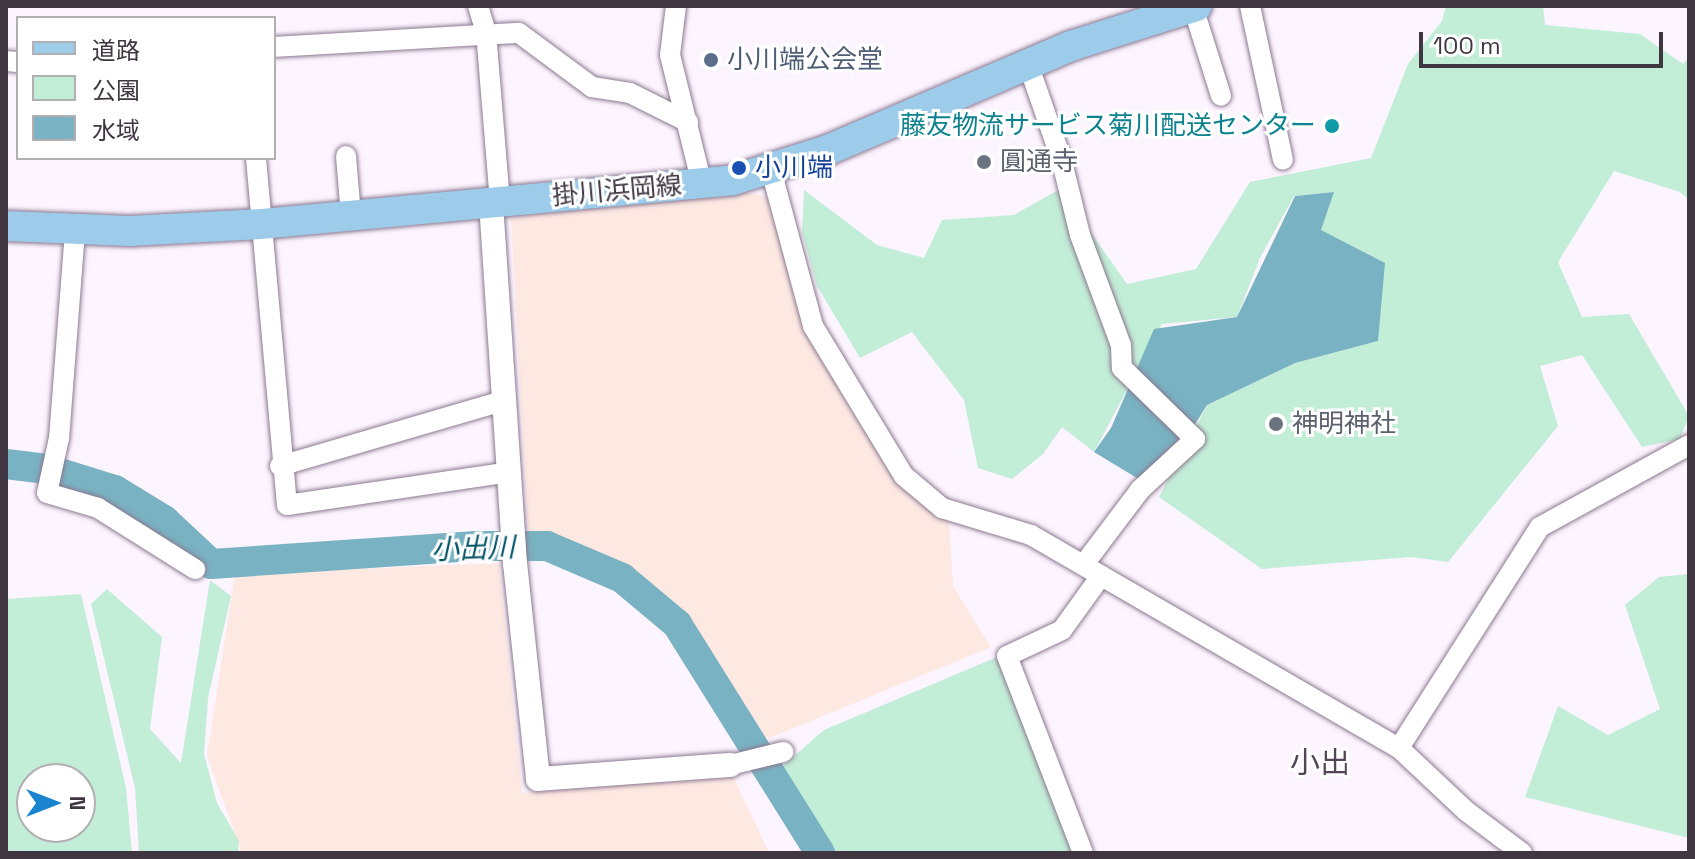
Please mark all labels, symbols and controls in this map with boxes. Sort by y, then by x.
legend [16,16,276,160]
scale bar [1423,16,1667,66]
text: 100 m [1433,30,1501,61]
text: 道路 [92,35,140,66]
place label: 小川端公会堂 [727,44,883,76]
marker: 小川端公会堂 [702,51,720,69]
text: 公園 [92,75,140,106]
place label: 藤友物流サービス菊川配送センター [900,110,1316,142]
text: 水域 [92,115,140,146]
marker: 藤友物流サービス菊川配送センター [1323,117,1341,135]
place label: 圓通寺 [1000,146,1078,178]
place label: 小川端 [755,152,833,184]
marker: 圓通寺 [975,153,993,171]
marker: 小川端 [730,159,748,177]
street label: 掛川浜岡線 [551,170,683,212]
place label: 神明神社 [1292,408,1396,440]
marker: 神明神社 [1267,415,1285,433]
water label: 小出川 [430,530,516,566]
district label: 小出 [1290,745,1350,781]
north arrow [16,763,96,843]
text: N [64,796,92,810]

